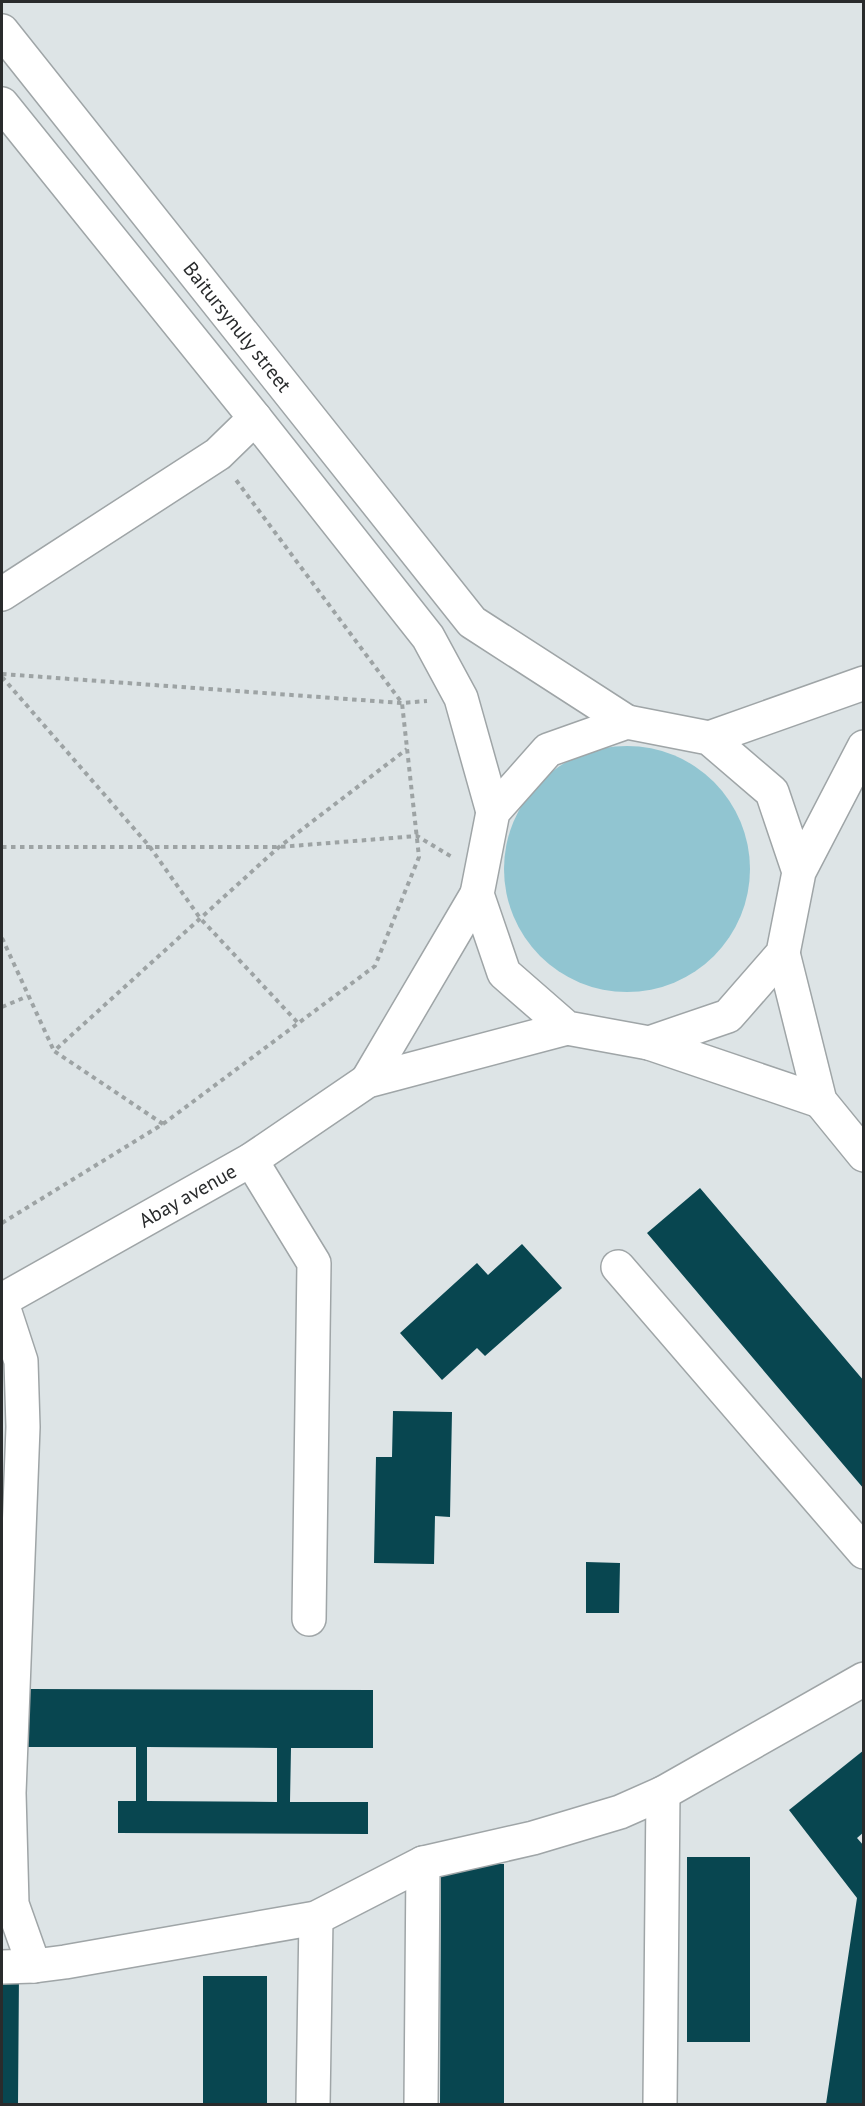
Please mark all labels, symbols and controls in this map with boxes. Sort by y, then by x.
street label: Baitursynuly street [177,256,297,398]
street label: Abay avenue [134,1158,241,1233]

